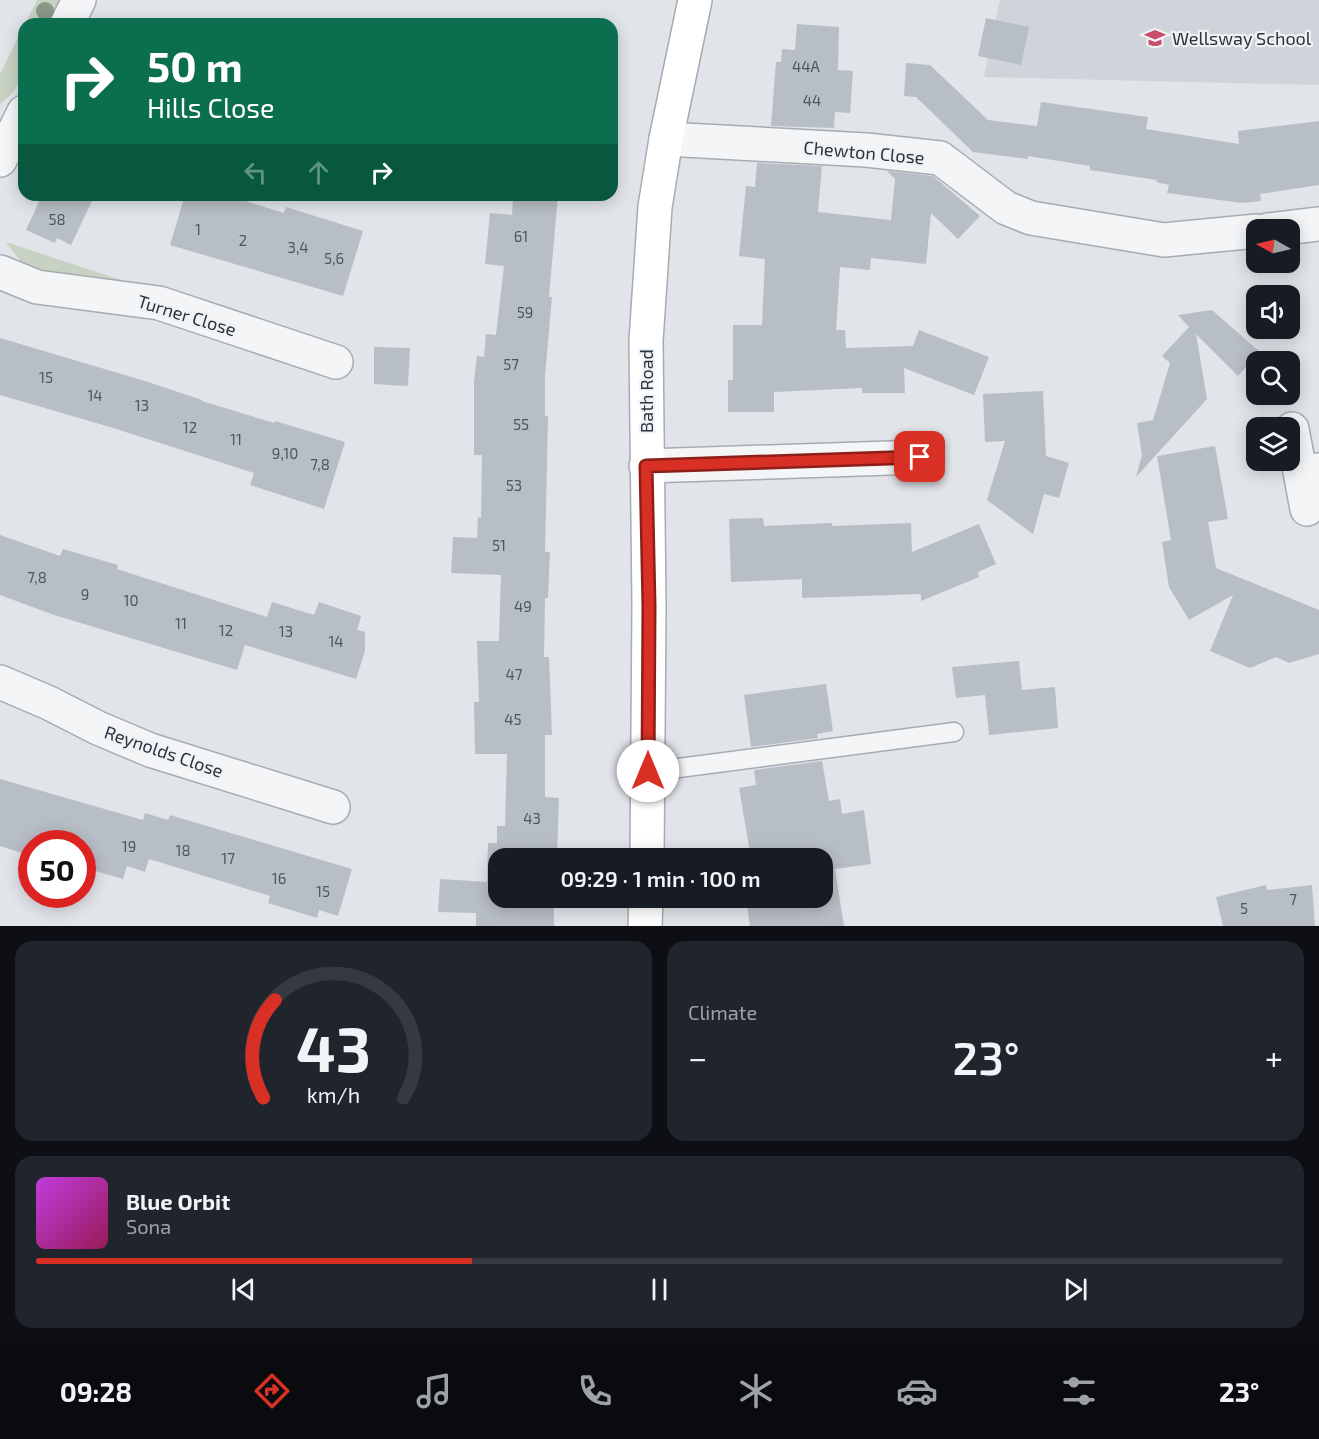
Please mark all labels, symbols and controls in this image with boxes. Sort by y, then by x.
school or university icon: Wellsway School [1143,26,1167,50]
place label: Wellsway School [1172,27,1312,49]
text: 50 m [147,40,243,90]
icon: right [48,42,126,120]
house number: 44A [792,57,821,75]
text: Hills Close [147,91,274,123]
house number: 44 [803,91,821,109]
street label: Chewton Close [803,136,925,168]
icon: left [239,156,272,189]
icon: ahead [302,156,335,189]
icon: right [365,156,398,189]
house number: 58 [48,210,66,228]
north arrow [1246,219,1300,273]
map controls [1246,219,1300,471]
house number: 1 [195,220,201,238]
house number: 61 [514,227,528,245]
house number: 2 [239,231,247,249]
house number: 3,4 [288,238,308,256]
house number: 5,6 [324,249,344,267]
button: sound [1246,285,1300,339]
street label: Turner Close [135,290,239,340]
house number: 59 [517,303,533,321]
street label: Bath Road [635,349,657,433]
button: search [1246,351,1300,405]
house number: 57 [503,355,519,373]
house number: 15 [39,368,53,386]
house number: 14 [87,386,103,404]
house number: 13 [135,396,149,414]
house number: 55 [513,415,529,433]
button: layers [1246,417,1300,471]
house number: 12 [183,418,197,436]
house number: 11 [230,430,242,448]
pin [894,431,945,482]
icon: arrive [903,440,936,473]
house number: 9,10 [272,444,298,462]
house number: 7,8 [310,455,330,473]
house number: 53 [506,476,522,494]
house number: 51 [492,536,506,554]
house number: 7,8 [27,568,47,586]
house number: 9 [81,585,89,603]
house number: 10 [123,591,139,609]
house number: 49 [514,597,532,615]
house number: 11 [175,614,187,632]
house number: 12 [219,621,233,639]
house number: 13 [279,622,293,640]
house number: 14 [328,632,344,650]
house number: 47 [506,665,523,683]
house number: 45 [504,710,522,728]
street label: Reynolds Close [102,720,226,782]
position arrow [616,739,680,803]
house number: 43 [523,809,541,827]
speed limit sign: 50 [18,830,96,908]
house number: 19 [122,837,136,855]
house number: 18 [175,841,191,859]
house number: 17 [221,849,235,867]
text: 09:29 · 1 min · 100 m [560,865,761,891]
house number: 16 [272,869,286,887]
house number: 15 [316,882,330,900]
house number: 7 [1289,890,1297,908]
house number: 5 [1240,899,1248,917]
text: Climate [688,1000,757,1024]
text: 43 [296,1010,371,1085]
text: 23° [953,1030,1020,1084]
text: − [688,1037,707,1077]
text: + [1265,1037,1283,1077]
text: km/h [307,1082,360,1107]
text: Blue Orbit [126,1188,230,1214]
text: Sona [126,1214,171,1238]
icon: previous [227,1273,260,1306]
icon: pause [643,1273,676,1306]
icon: next [1059,1273,1092,1306]
icon: directions [251,1370,293,1412]
icon: music [413,1370,455,1412]
icon: phone [574,1370,616,1412]
icon: climate [735,1370,777,1412]
icon: car [896,1370,938,1412]
icon: filters [1058,1370,1100,1412]
text: 09:28 [60,1375,132,1407]
text: 23° [1219,1375,1259,1407]

